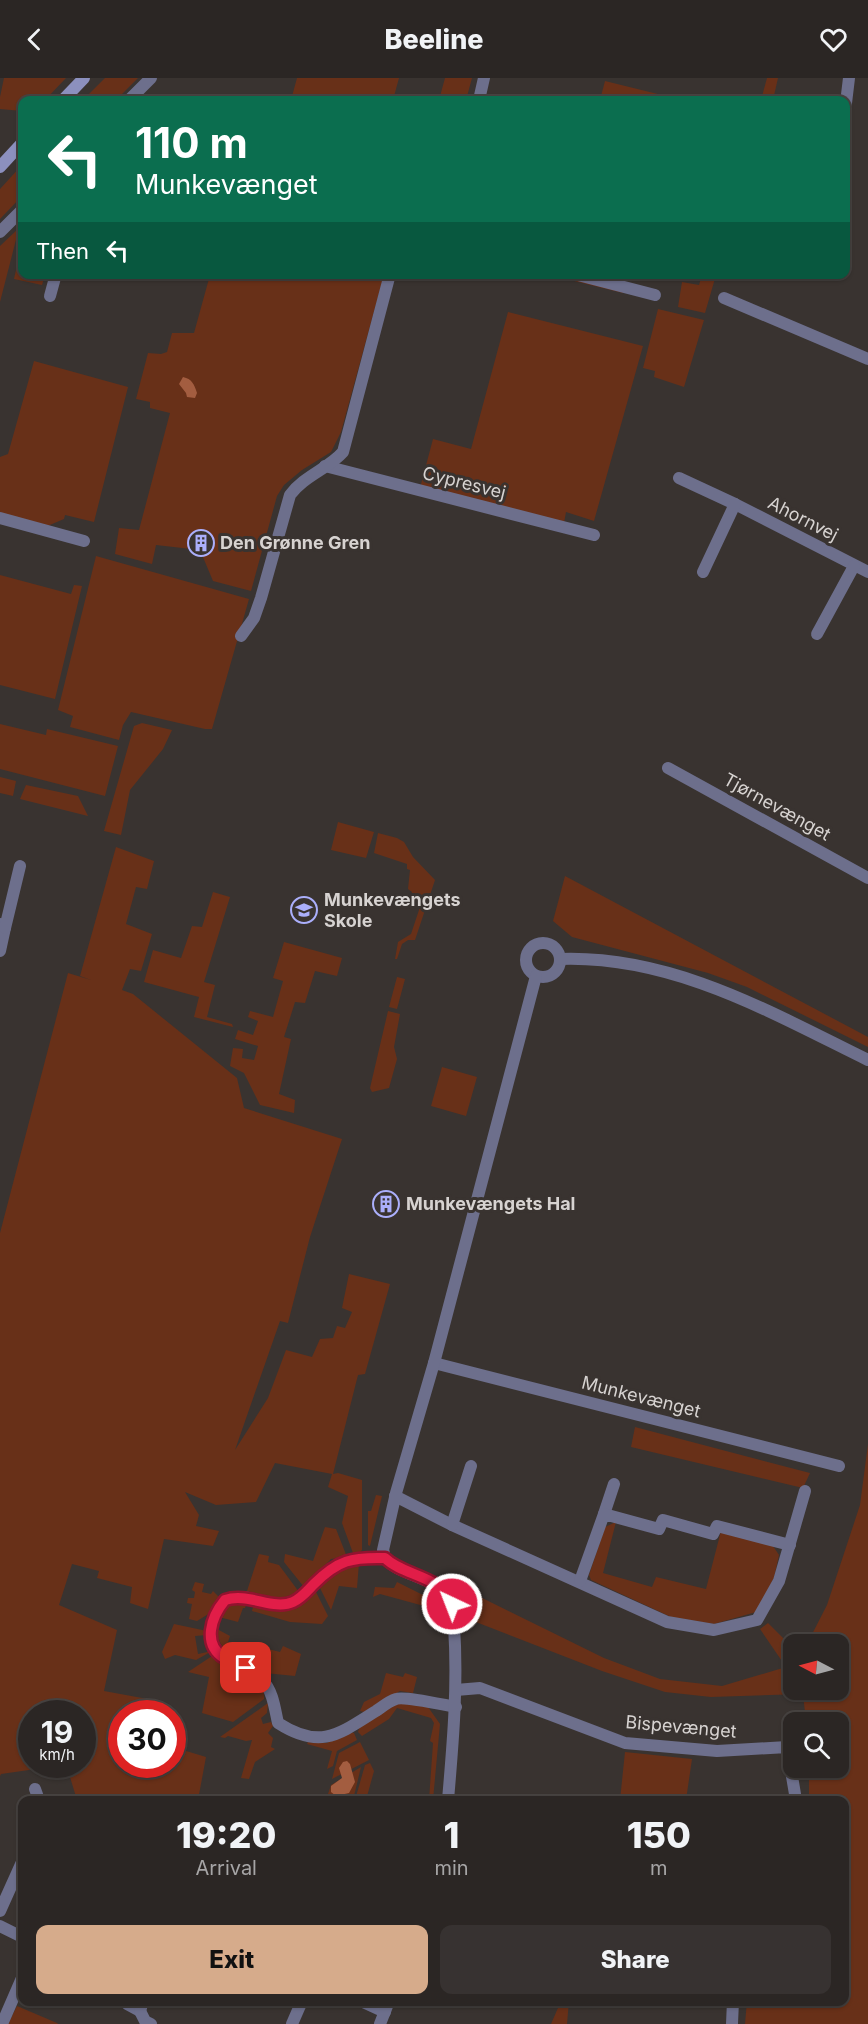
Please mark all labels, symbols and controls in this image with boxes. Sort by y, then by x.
icon: back [18,23,51,56]
text: Beeline [384,23,484,56]
icon: heart [817,23,850,56]
text: 110 m [135,117,248,168]
icon: left [36,120,114,198]
text: Munkevænget [135,168,318,201]
icon: left [101,234,134,267]
text: Then [36,238,89,264]
street label: Cypresvej [420,462,508,503]
street label: Ahornvej [765,492,842,545]
building icon: Den Grønne Gren [186,528,216,558]
place label: Den Grønne Gren [220,532,370,553]
street label: Tjørnevænget [720,768,835,845]
place label: Munkevængets Skole [324,889,460,931]
school or university icon: Munkevængets Skole [289,895,319,925]
building icon: Munkevængets Hal [371,1189,401,1219]
place label: Munkevængets Hal [406,1193,576,1214]
street label: Munkevænget [580,1372,703,1421]
position arrow [420,1572,484,1636]
north arrow [783,1634,849,1700]
map controls [783,1634,849,1778]
pin [220,1642,271,1693]
icon: arrive [229,1651,262,1684]
speed limit sign: 30 [108,1700,186,1778]
street label: Bispevænget [625,1711,738,1742]
button: search [783,1712,849,1778]
text: 19 [41,1714,73,1750]
text: km/h [39,1745,75,1764]
text: 19:20 [176,1813,276,1857]
text: 1 [444,1813,459,1857]
text: 150 [627,1813,691,1857]
text: Arrival [195,1856,257,1880]
text: min [434,1856,469,1880]
text: m [650,1856,668,1880]
button: Exit [36,1925,428,1994]
button: Share [440,1925,831,1994]

